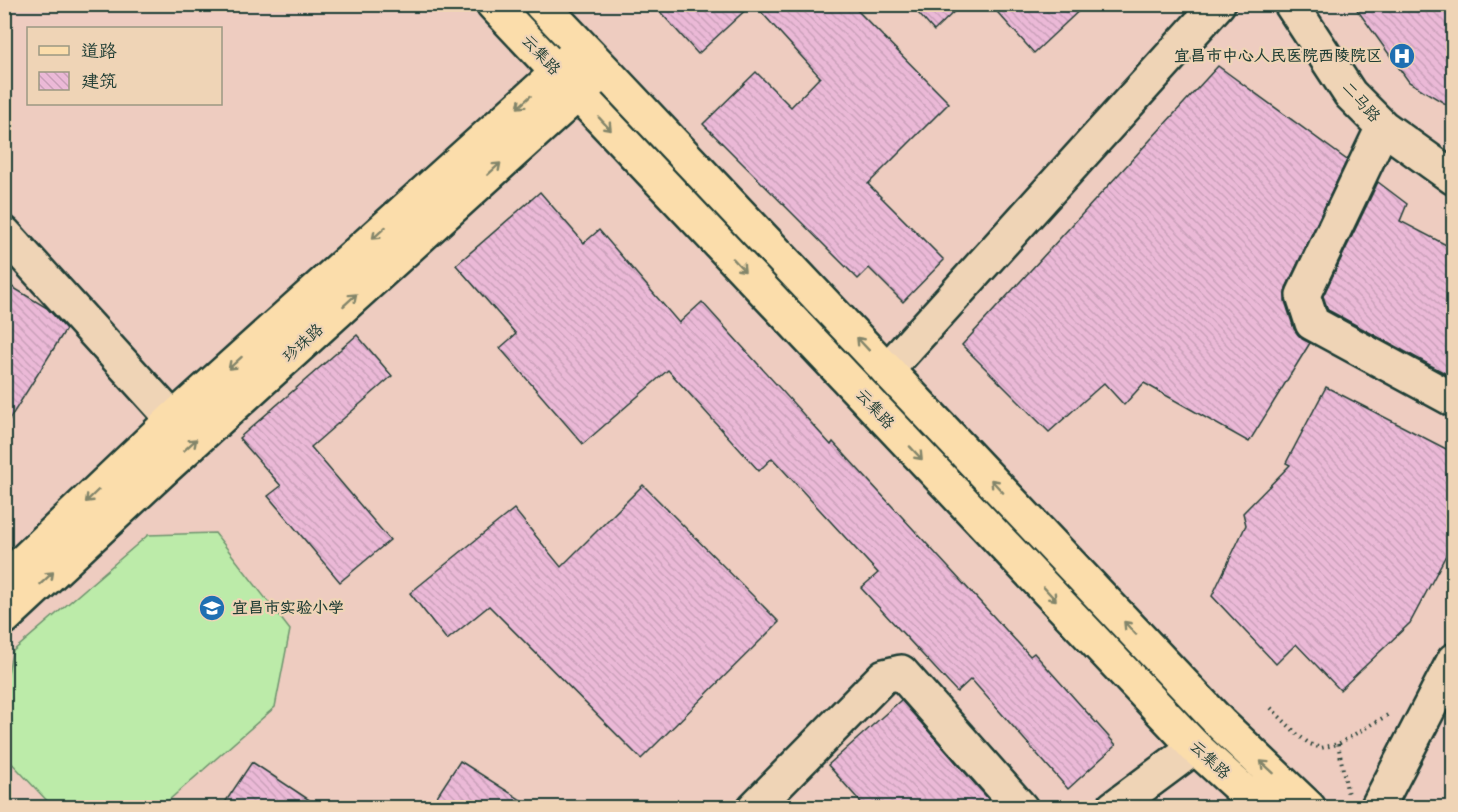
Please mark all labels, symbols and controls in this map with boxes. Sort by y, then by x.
legend [27,27,222,105]
street label: 云集路 [517,30,565,80]
text: 道路 [81,39,117,64]
hospital icon: 宜昌市中心人民医院西陵院区 [1387,41,1417,71]
place label: 宜昌市中心人民医院西陵院区 [1174,45,1382,67]
text: 建筑 [81,69,117,94]
street label: 二马路 [1337,77,1385,127]
one-way arrow [517,95,532,109]
one-way arrow [597,116,612,131]
one-way arrow [487,162,502,177]
one-way arrow [372,226,387,240]
one-way arrow [732,258,746,273]
one-way arrow [342,293,357,307]
street label: 珍珠路 [278,319,328,367]
one-way arrow [856,337,870,352]
one-way arrow [227,356,242,370]
street label: 云集路 [851,384,899,434]
one-way arrow [182,438,197,452]
one-way arrow [909,445,923,460]
one-way arrow [989,479,1004,494]
one-way arrow [85,489,100,504]
one-way arrow [39,571,54,585]
one-way arrow [1043,587,1057,602]
school or university icon: 宜昌市实验小学 [197,593,227,623]
place label: 宜昌市实验小学 [232,597,344,619]
one-way arrow [1124,621,1138,636]
street label: 云集路 [1185,736,1235,784]
one-way arrow [1259,760,1274,775]

